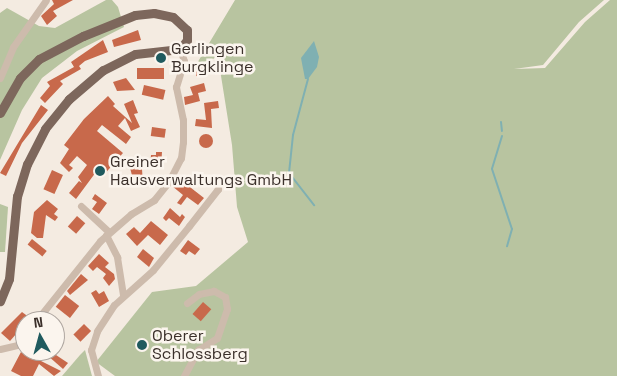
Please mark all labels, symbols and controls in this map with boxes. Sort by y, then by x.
place label: Gerlingen Burgklinge [171,39,253,77]
marker: Gerlingen Burgklinge [155,52,167,64]
place label: Greiner Hausverwaltungs GmbH [110,152,292,190]
marker: Greiner Hausverwaltungs GmbH [94,165,106,177]
north arrow [15,311,65,361]
text: N [33,313,44,332]
place label: Oberer Schlossberg [152,326,248,364]
marker: Oberer Schlossberg [136,339,148,351]

